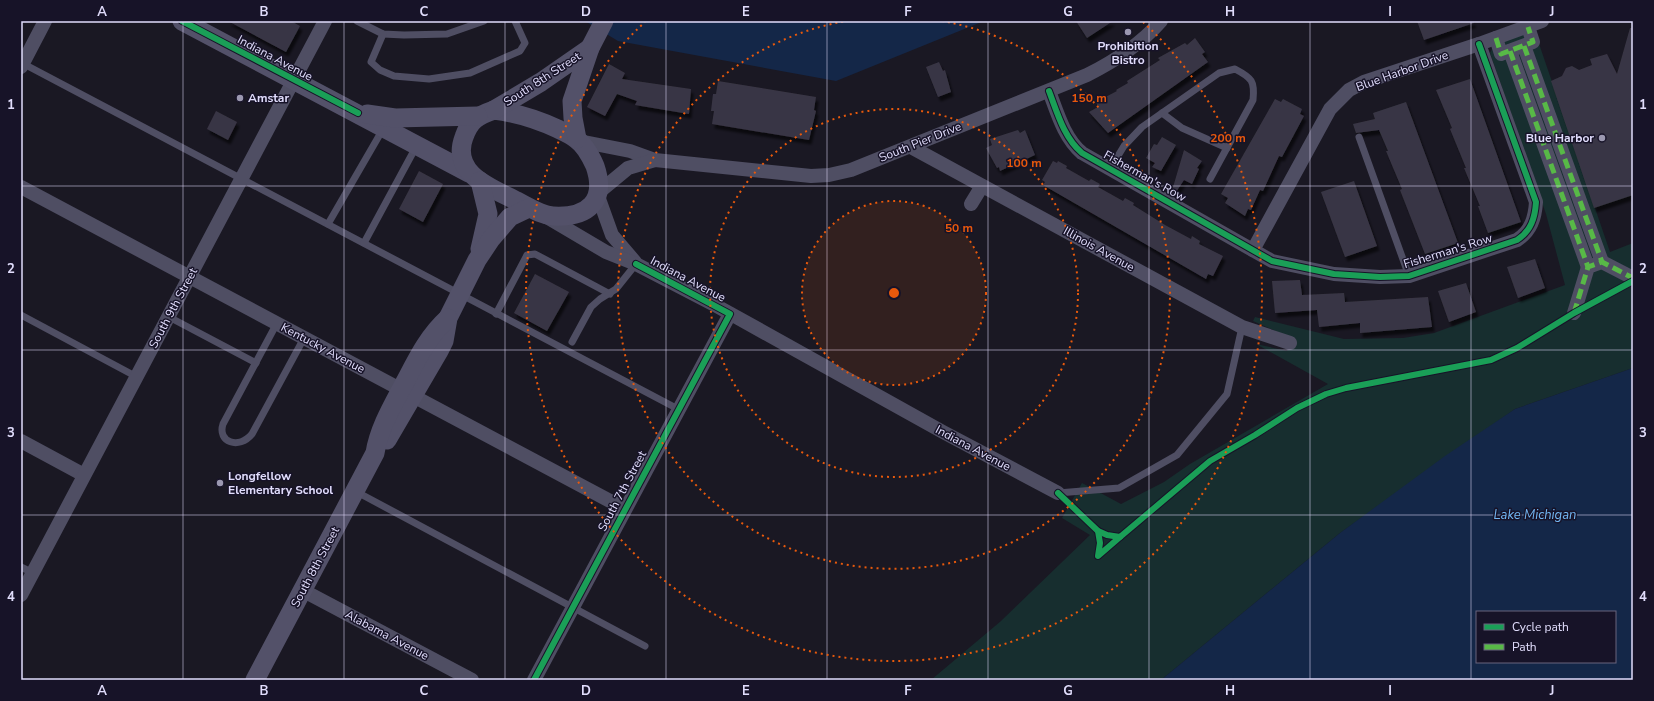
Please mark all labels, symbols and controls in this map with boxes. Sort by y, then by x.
text: A [97,3,107,21]
text: B [260,3,269,21]
text: C [420,3,429,21]
text: D [581,3,591,21]
text: E [742,3,750,21]
text: F [904,3,912,21]
text: G [1063,3,1073,21]
text: H [1225,3,1235,21]
text: I [1388,3,1392,21]
text: J [1549,3,1554,21]
marker: Prohibition Bistro [1123,27,1133,37]
street label: Indiana Avenue [235,31,315,85]
place label: Prohibition Bistro [1097,38,1159,68]
street label: Blue Harbor Drive [1354,47,1450,95]
street label: South 8th Street [500,48,584,110]
place label: Amstar [248,90,289,106]
text: 150 m [1071,90,1107,106]
marker: Amstar [235,93,245,103]
text: 1 [7,96,15,114]
text: 1 [1639,96,1647,114]
street label: South Pier Drive [876,118,964,166]
text: 200 m [1210,130,1246,146]
place label: Blue Harbor [1526,130,1594,146]
marker: Blue Harbor [1597,133,1607,143]
street label: Fisherman's Row [1101,147,1189,205]
text: 100 m [1006,155,1042,171]
text: 50 m [945,220,973,236]
street label: Illinois Avenue [1061,223,1137,275]
street label: Fisherman's Row [1402,230,1494,272]
street label: Indiana Avenue [648,252,728,306]
text: 2 [7,260,15,278]
text: 2 [1639,260,1647,278]
street label: South 9th Street [145,264,201,351]
centre of rings [887,286,901,300]
street label: Kentucky Avenue [278,319,368,377]
street label: Indiana Avenue [933,421,1013,475]
text: 3 [7,424,15,442]
text: 3 [1639,424,1647,442]
street label: South 7th Street [594,447,650,534]
place label: Longfellow Elementary School [228,468,333,498]
marker: Longfellow Elementary School [215,478,225,488]
water label: Lake Michigan [1494,506,1576,524]
street label: South 8th Street [287,523,343,610]
text: 4 [7,588,15,606]
text: 4 [1639,588,1647,606]
street label: Alabama Avenue [342,606,432,664]
legend [1476,611,1616,663]
text: Cycle path [1512,619,1569,635]
text: Path [1512,639,1537,655]
text: A [97,682,107,700]
text: B [260,682,269,700]
text: C [420,682,429,700]
text: D [581,682,591,700]
text: E [742,682,750,700]
text: F [904,682,912,700]
text: G [1063,682,1073,700]
text: H [1225,682,1235,700]
text: I [1388,682,1392,700]
text: J [1549,682,1554,700]

